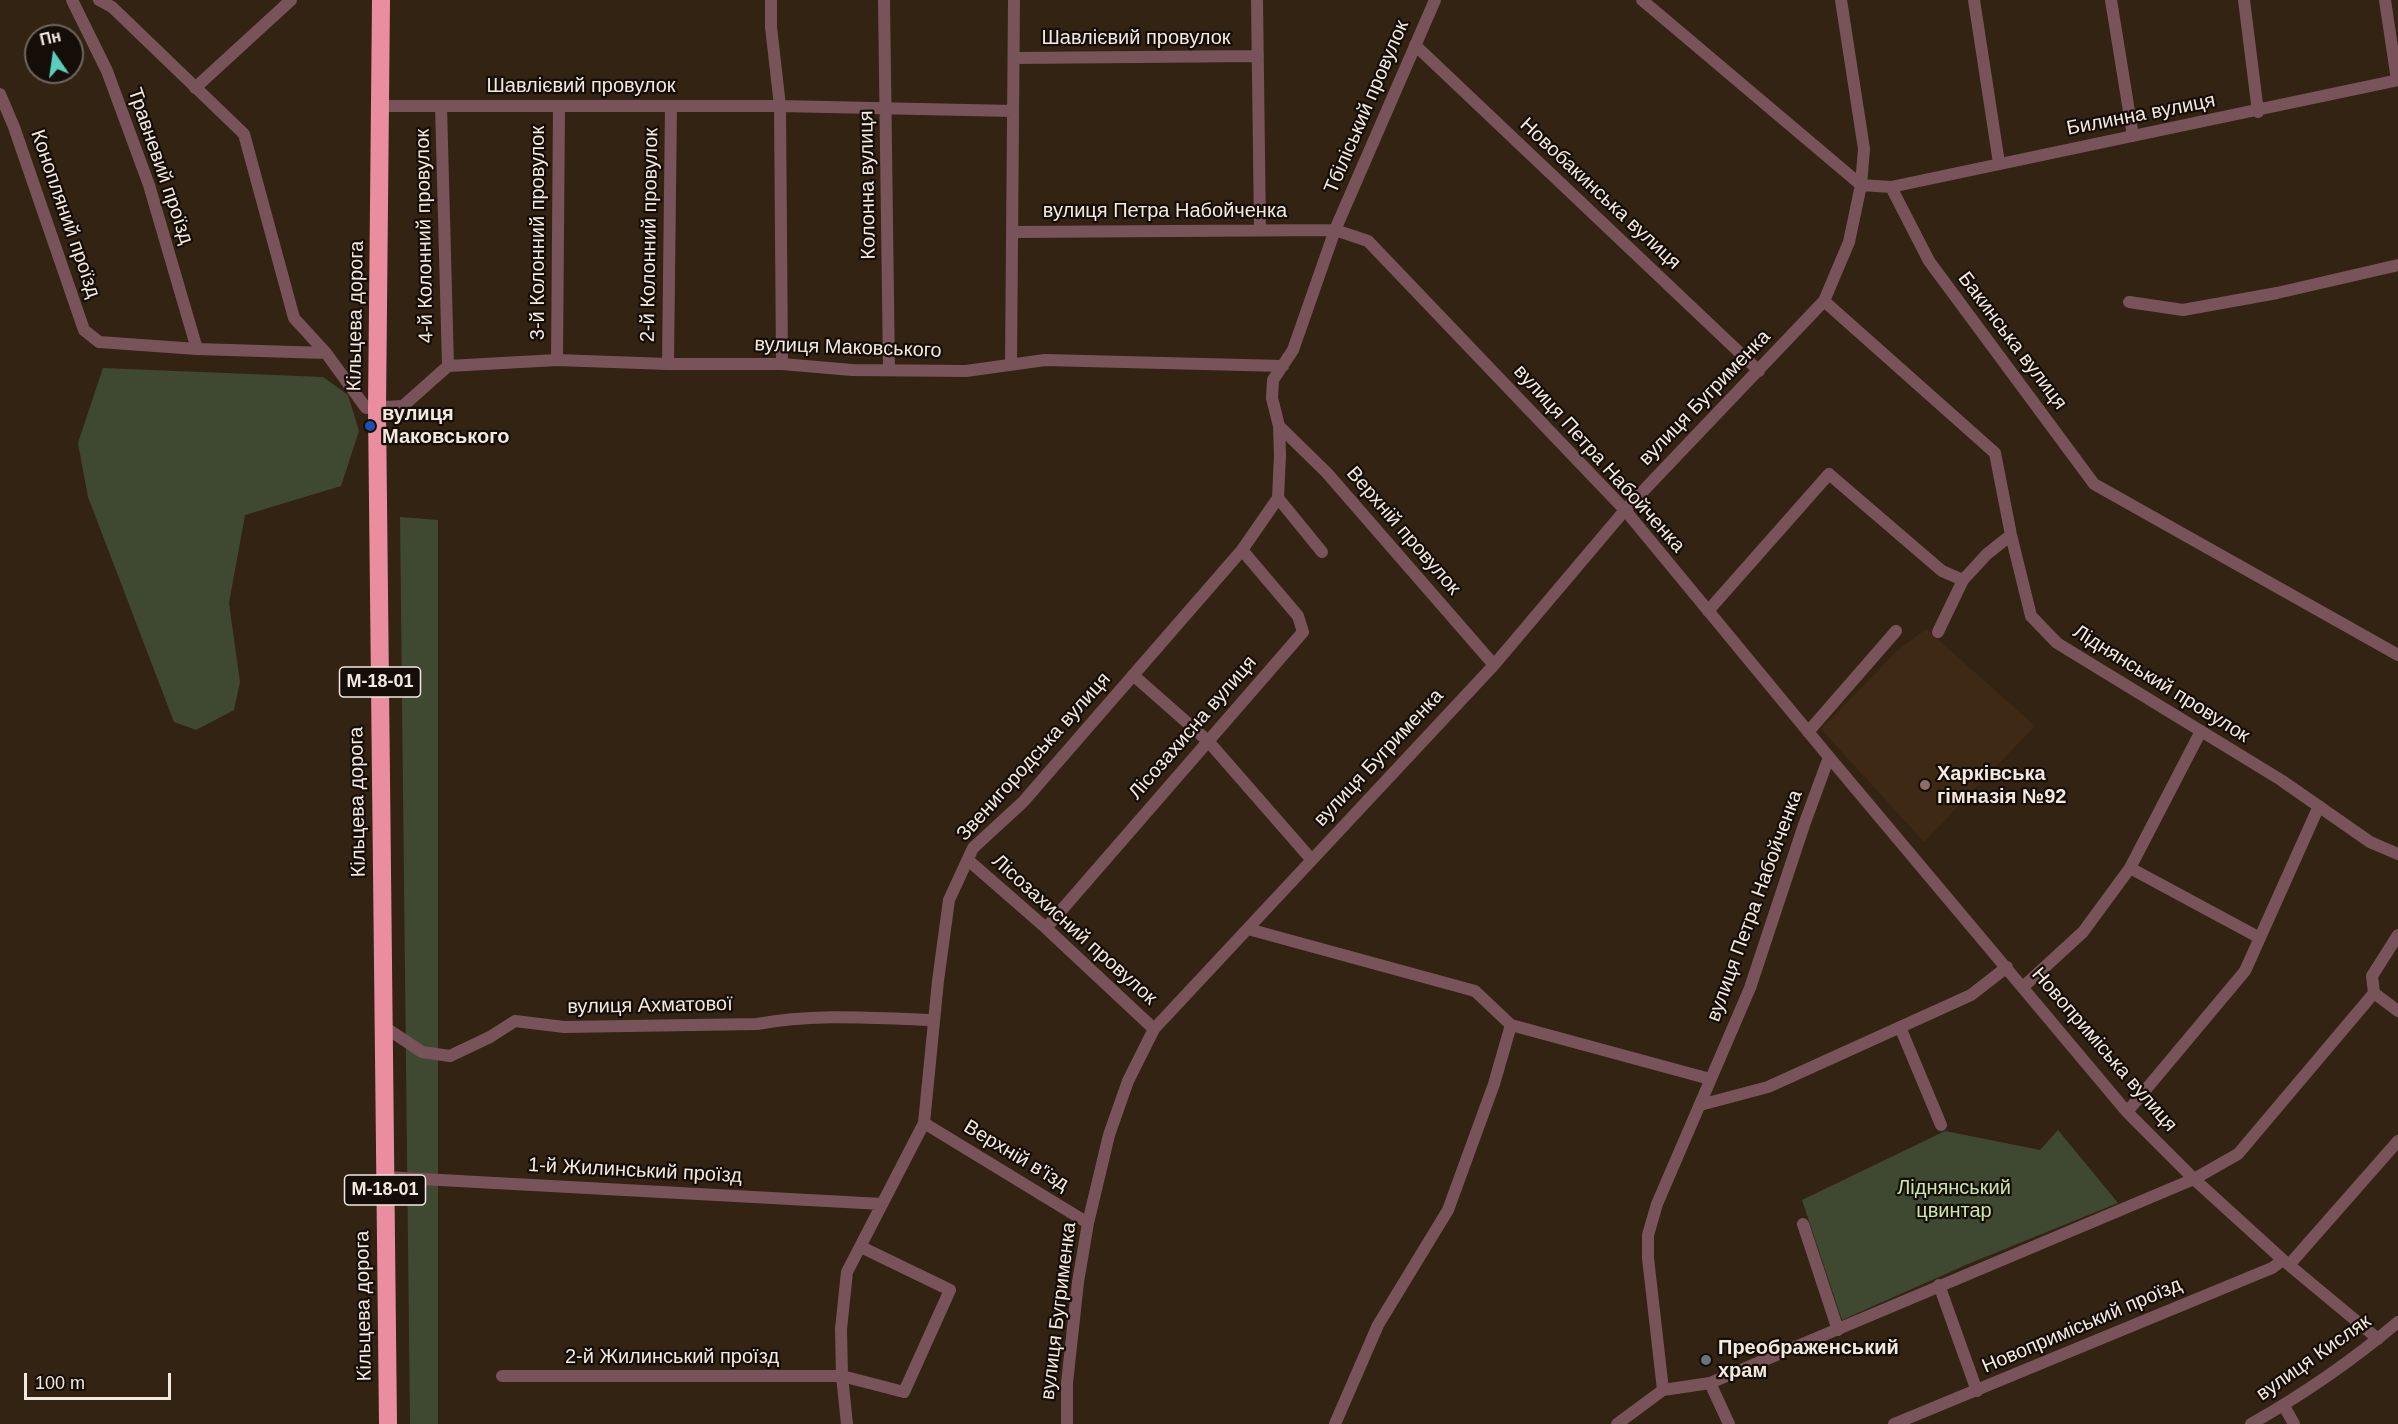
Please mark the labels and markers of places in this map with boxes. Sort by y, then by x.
place label: вулиця Маковського [382,402,509,449]
marker: вулиця Маковського [363,419,377,433]
place label: Харківська гімназія №92 [1937,762,2066,809]
marker: Харківська гімназія №92 [1918,778,1932,792]
place label: Преображенський храм [1718,1336,1899,1383]
marker: Преображенський храм [1699,1353,1713,1367]

